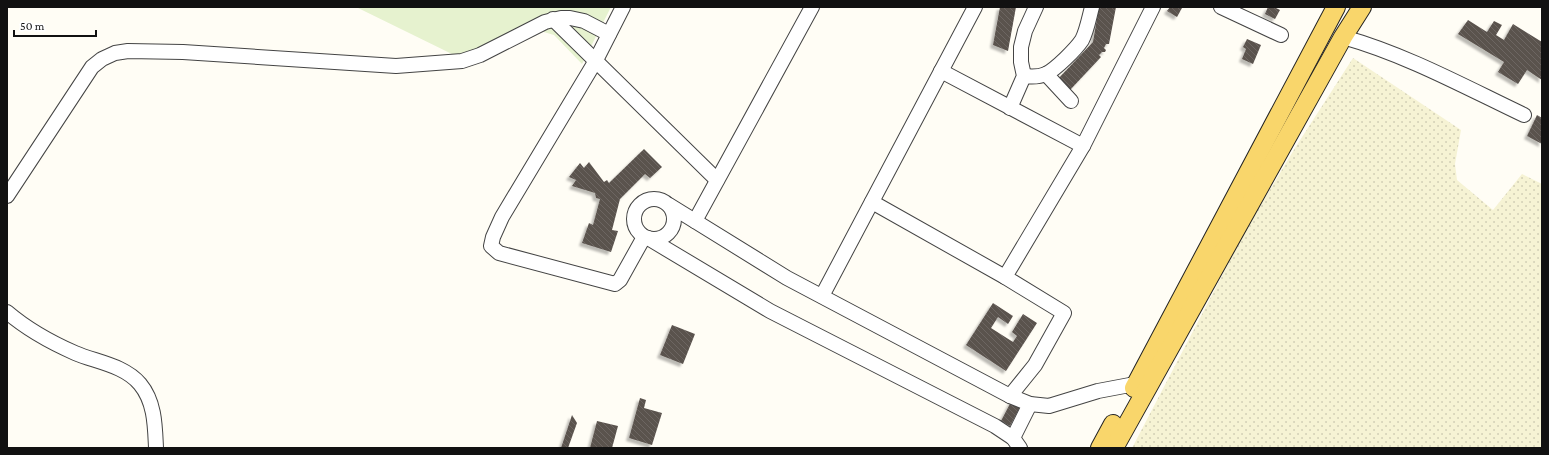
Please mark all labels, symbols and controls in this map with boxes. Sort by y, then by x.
scale bar [14,12,96,38]
text: 50 m [20,19,45,33]

